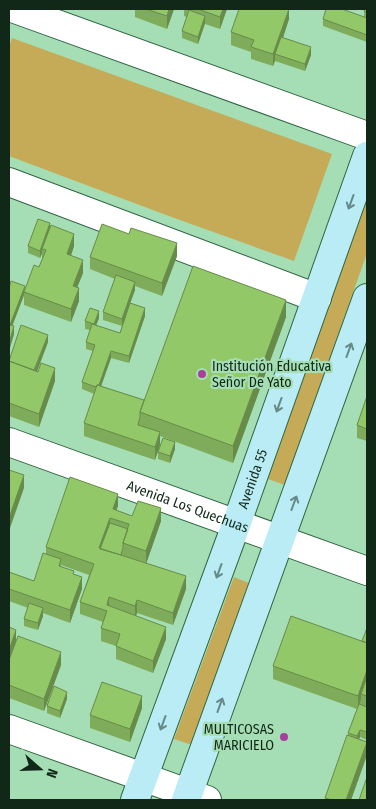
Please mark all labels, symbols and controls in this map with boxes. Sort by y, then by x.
one-way arrow [346,194,355,210]
one-way arrow [345,343,354,358]
place label: Institución Educativa Señor De Yato [212,358,332,391]
marker: Institución Educativa Señor De Yato [196,368,208,380]
one-way arrow [274,397,283,412]
street label: Avenida 55 [234,447,271,511]
street label: Avenida Los Quechuas [125,477,251,536]
one-way arrow [290,496,299,511]
one-way arrow [214,562,223,578]
one-way arrow [216,698,225,713]
one-way arrow [158,715,167,730]
place label: MULTICOSAS MARICIELO [204,721,274,754]
marker: MULTICOSAS MARICIELO [278,731,290,743]
north arrow [15,744,65,794]
text: N [42,766,61,780]

